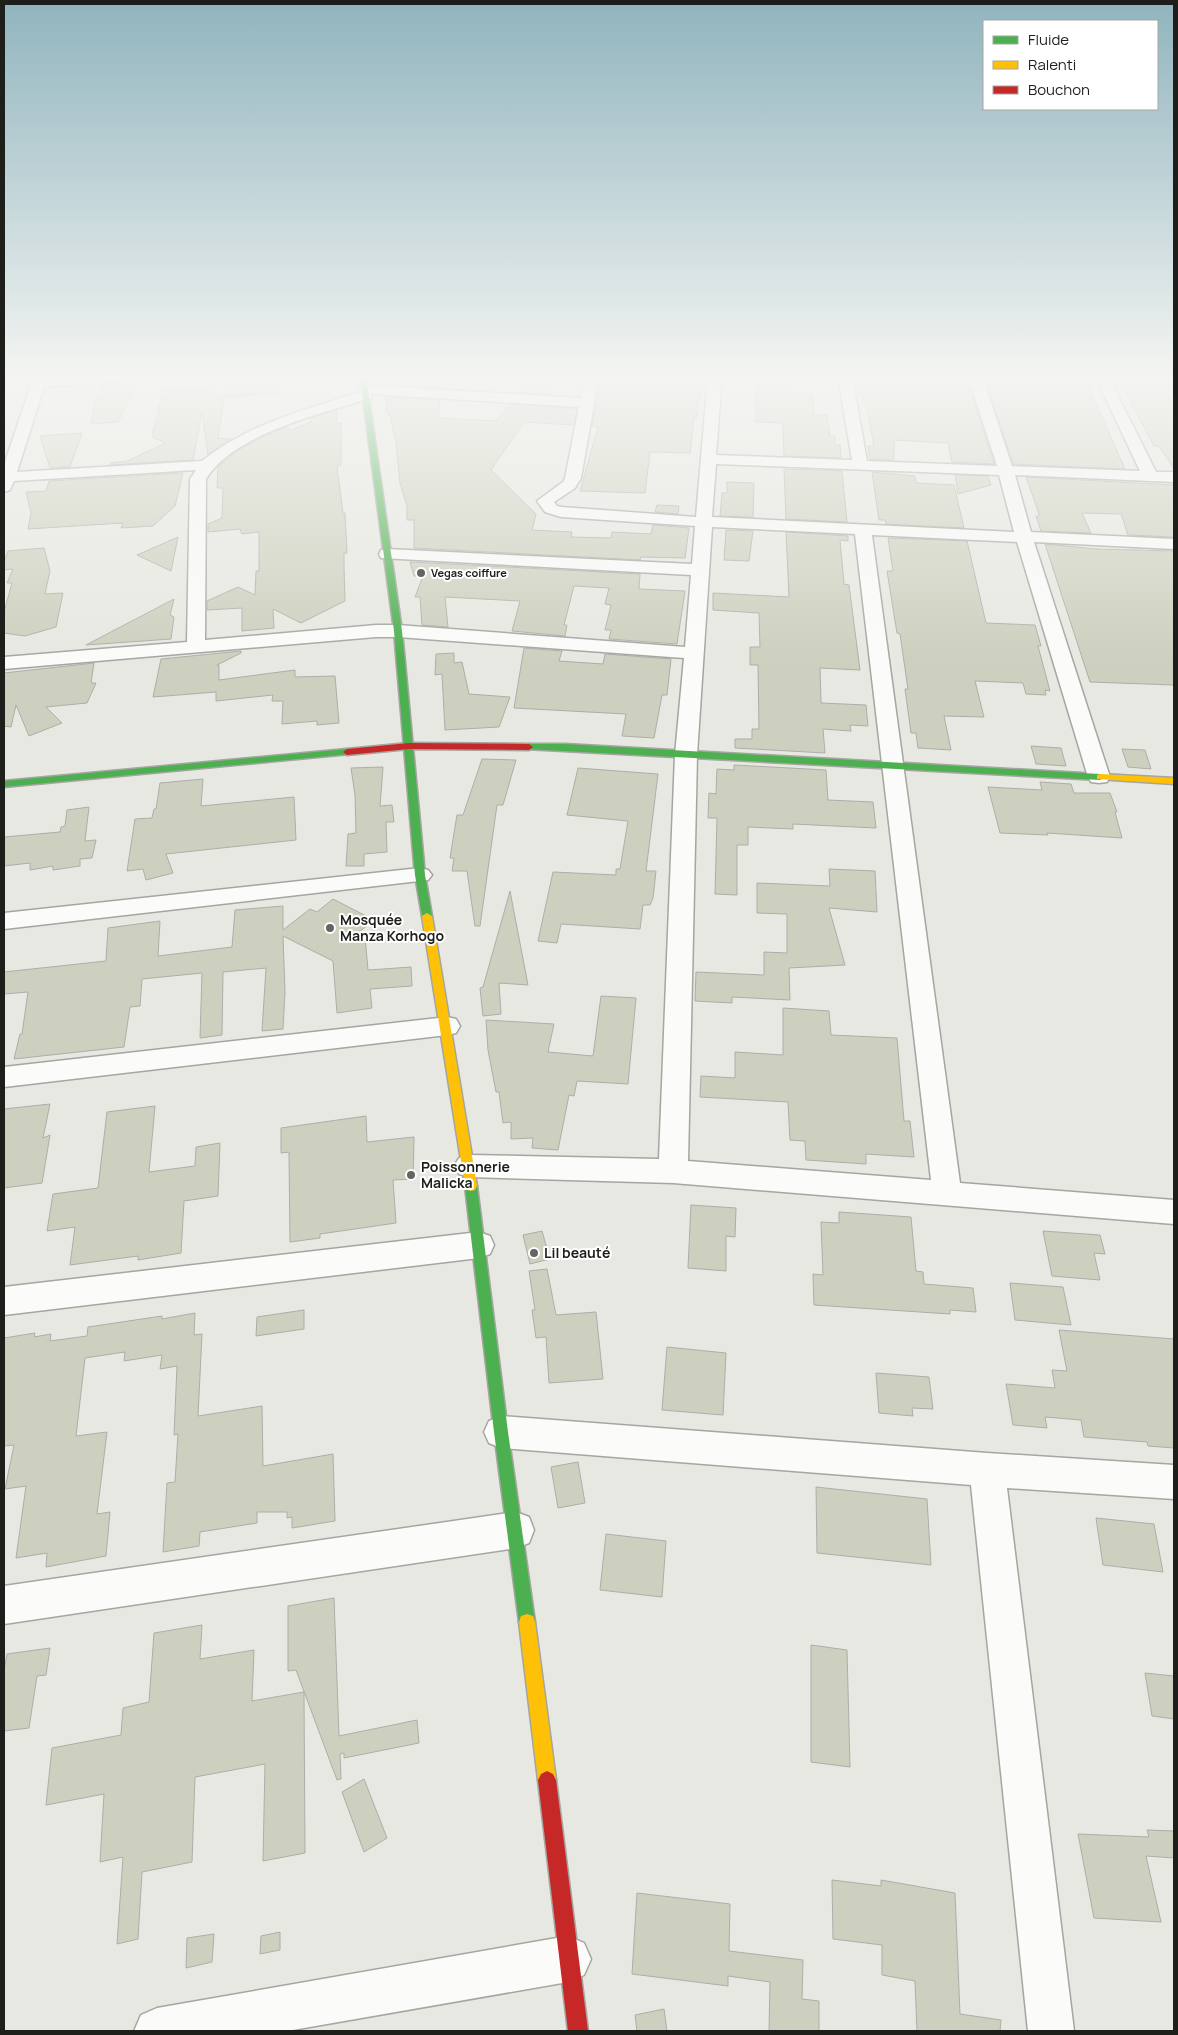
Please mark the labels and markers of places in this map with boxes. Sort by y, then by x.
place label: Vegas coiffure [431,565,507,580]
marker: Vegas coiffure [415,567,427,579]
place label: Mosquée Manza Korhogo [340,910,444,945]
marker: Mosquée Manza Korhogo [324,922,336,934]
place label: Poissonnerie Malicka [421,1157,510,1192]
marker: Poissonnerie Malicka [405,1169,417,1181]
place label: Lil beauté [544,1243,610,1262]
marker: Lil beauté [528,1247,540,1259]

